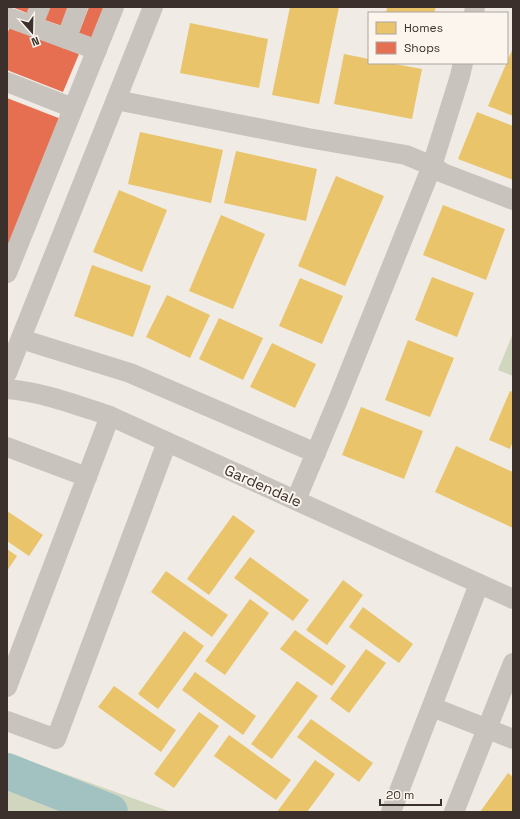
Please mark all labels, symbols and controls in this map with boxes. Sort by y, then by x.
north arrow [12,12,52,52]
legend [368,12,508,64]
text: Homes [404,20,443,36]
text: N [30,34,41,49]
text: Shops [404,40,440,56]
street label: Gardendale [222,460,305,511]
scale bar [380,781,441,807]
text: 20 m [386,787,414,803]

